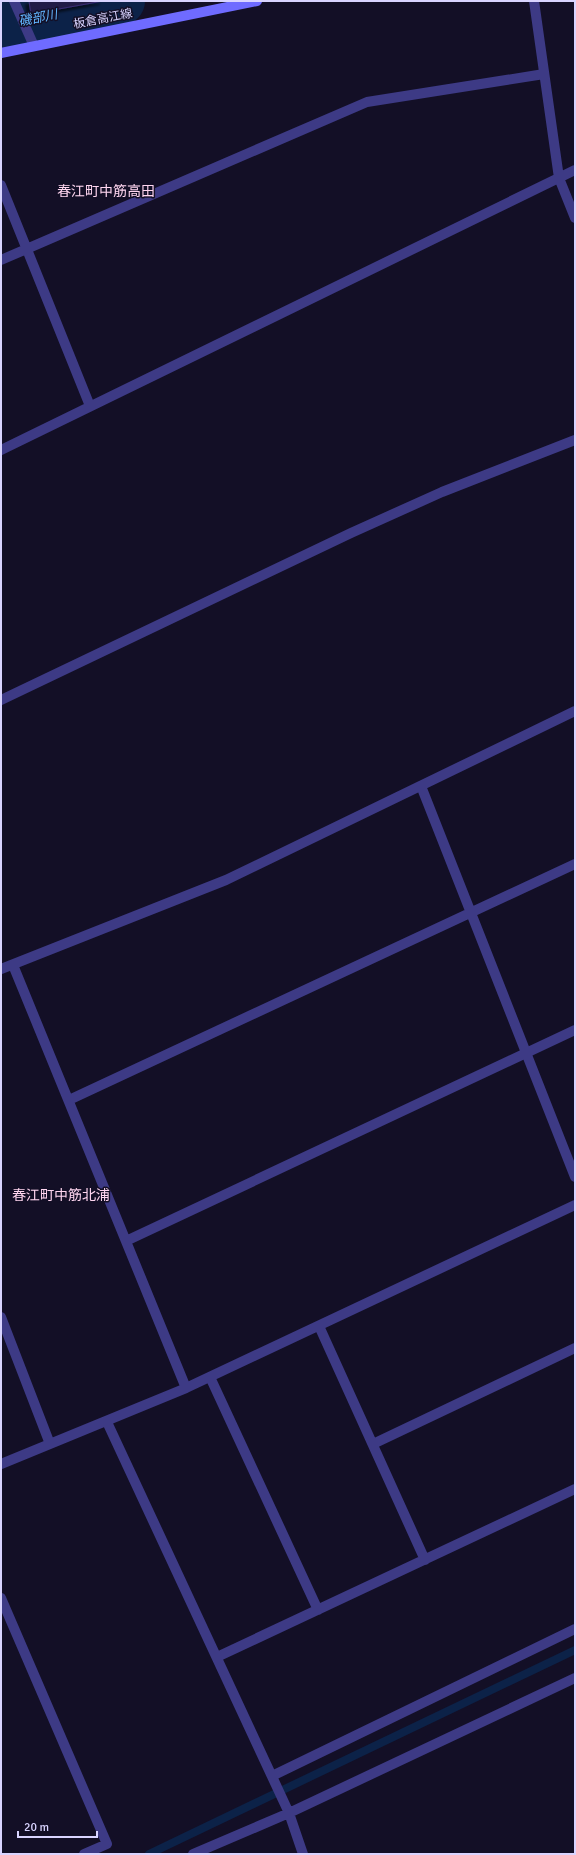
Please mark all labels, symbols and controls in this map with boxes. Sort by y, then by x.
water label: 磯部川 [17,6,61,30]
street label: 板倉高江線 [72,6,134,32]
district label: 春江町中筋高田 [57,183,155,200]
district label: 春江町中筋北浦 [12,1187,110,1204]
scale bar [18,1813,97,1839]
text: 20 m [24,1820,49,1835]

